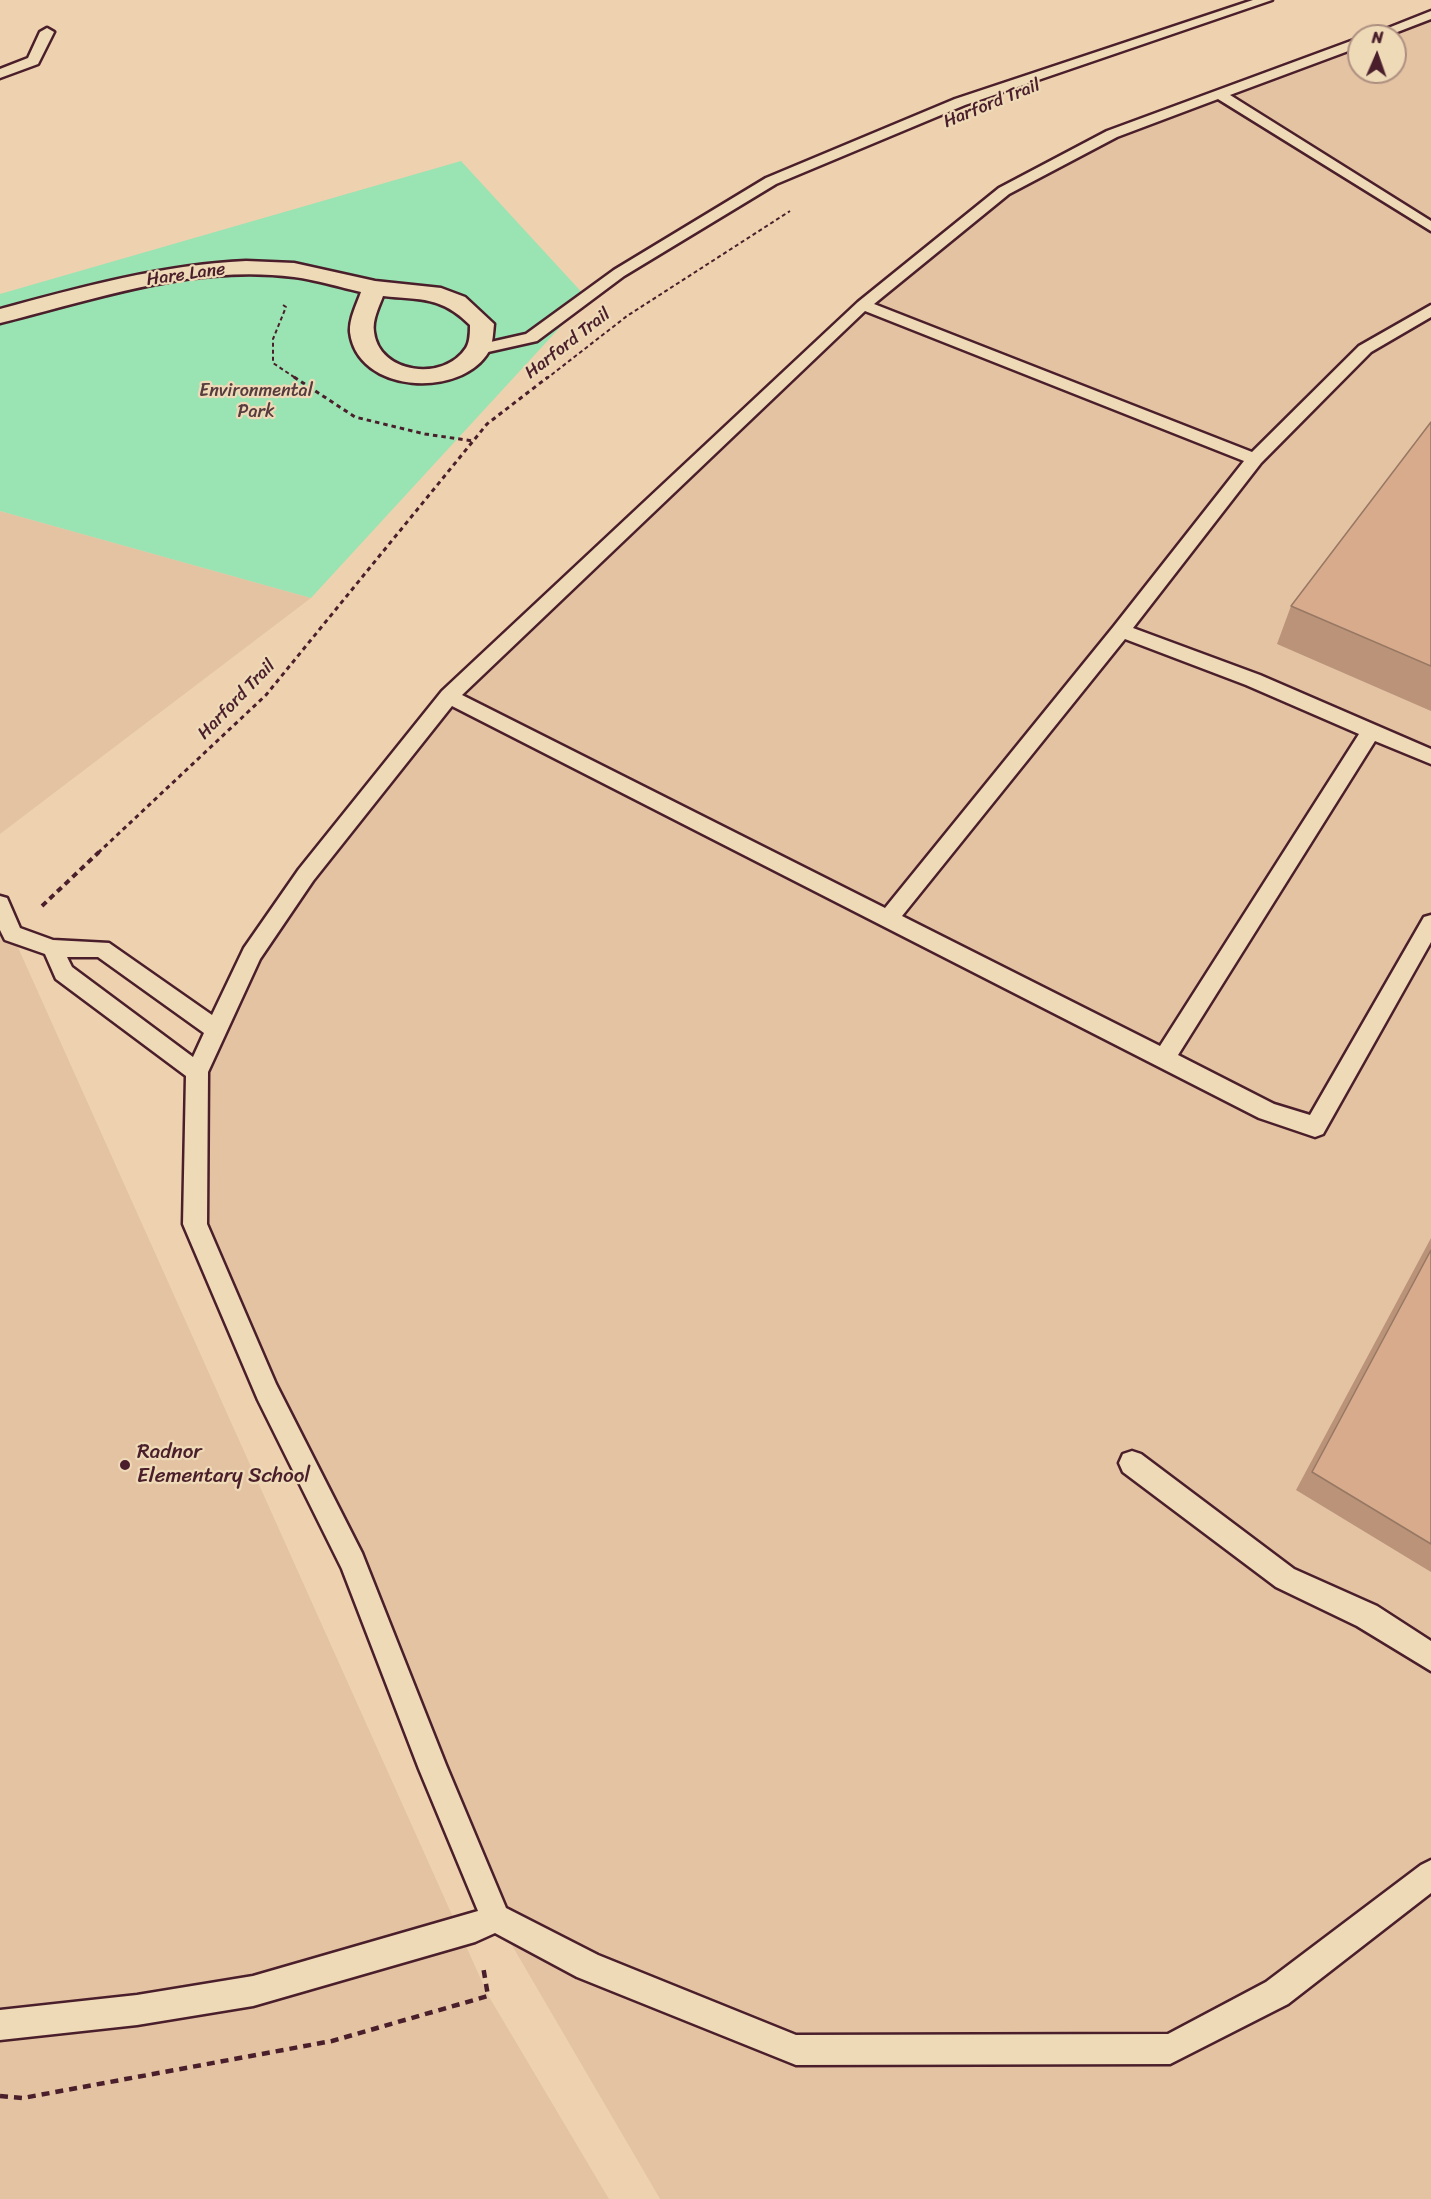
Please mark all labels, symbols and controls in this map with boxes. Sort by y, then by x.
text: N [1372,23,1384,52]
north arrow [1347,24,1407,84]
street label: Harford Trail [940,75,1044,133]
street label: Hare Lane [145,259,227,291]
street label: Harford Trail [521,304,615,384]
park label: Environmental Park [199,380,313,422]
street label: Harford Trail [194,656,280,744]
place label: Radnor Elementary School [137,1440,310,1490]
marker: Radnor Elementary School [118,1458,132,1472]

